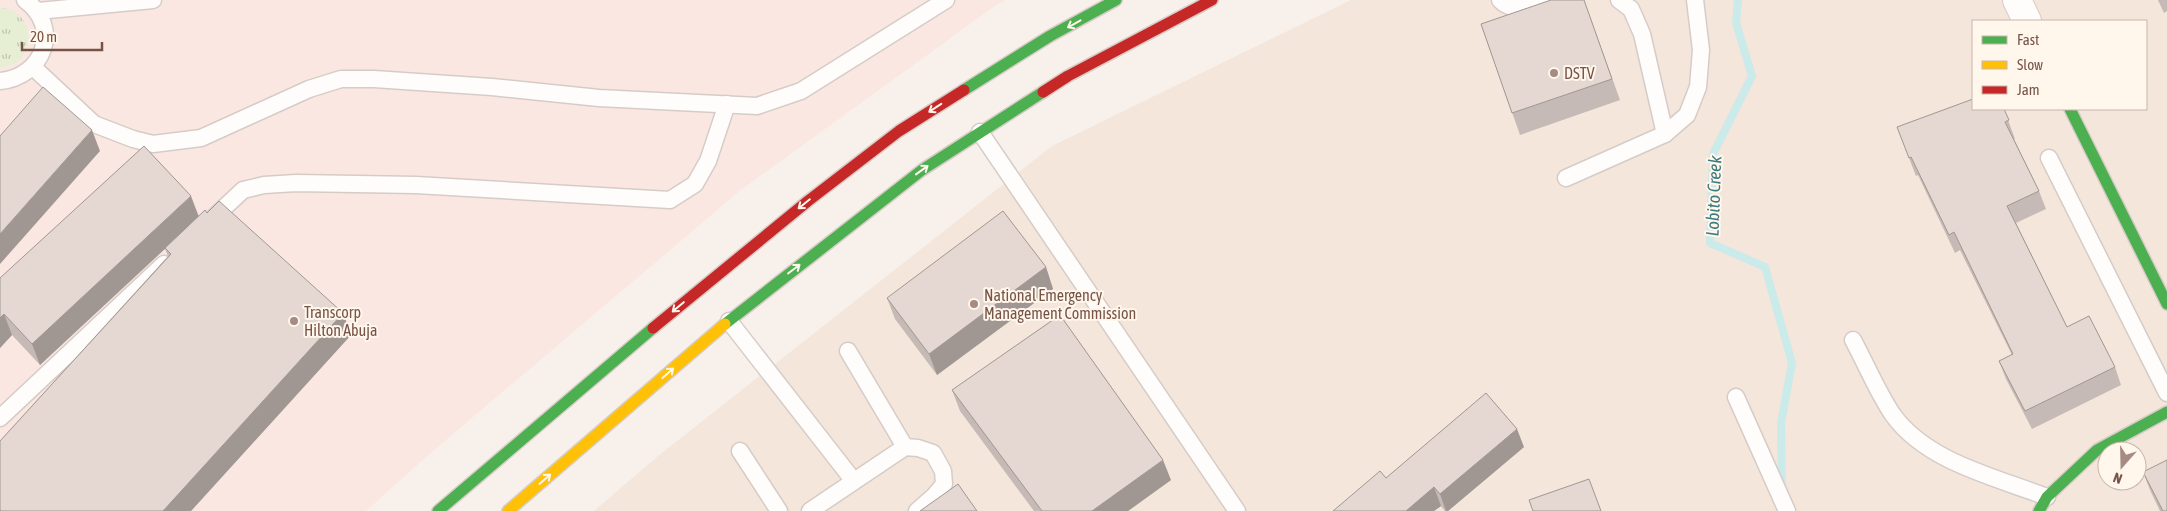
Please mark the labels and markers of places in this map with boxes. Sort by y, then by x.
place label: DSTV [1564,64,1595,82]
marker: DSTV [1548,67,1560,79]
place label: National Emergency Management Commission [984,286,1136,323]
marker: National Emergency Management Commission [968,298,980,310]
place label: Transcorp Hilton Abuja [304,303,377,340]
marker: Transcorp Hilton Abuja [288,315,300,327]

